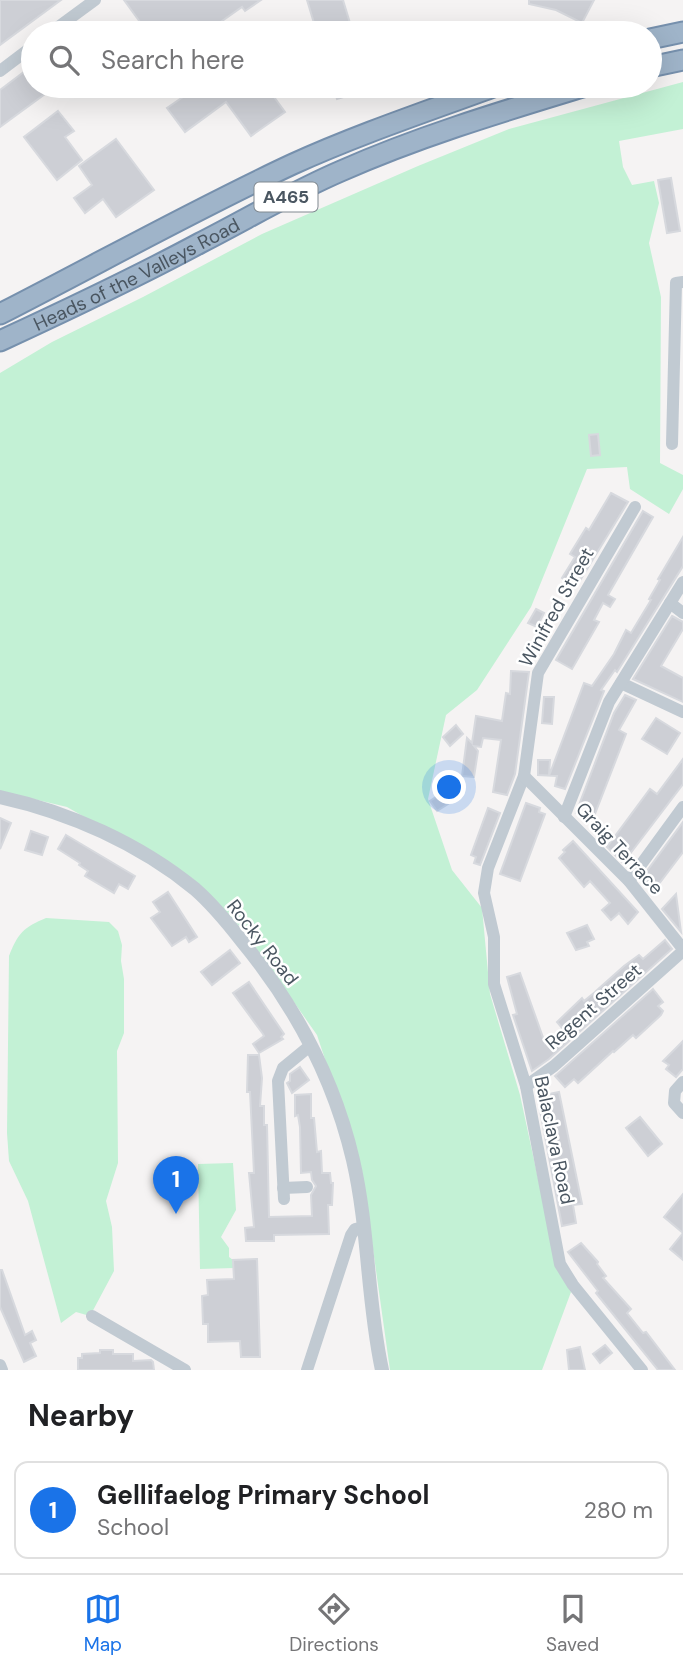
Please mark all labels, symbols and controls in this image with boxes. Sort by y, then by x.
search box [21,21,662,98]
icon: search [45,41,83,79]
text: Search here [101,43,244,77]
road number: A465 [254,182,318,212]
street label: Heads of the Valleys Road [29,212,244,337]
street label: Winifred Street [513,543,600,672]
your location [432,770,466,804]
street label: Graig Terrace [570,797,669,900]
street label: Rocky Road [221,894,304,990]
street label: Regent Street [540,958,647,1055]
street label: Balaclava Road [529,1074,580,1207]
pin: 1 [153,1156,199,1214]
text: Nearby [28,1396,134,1435]
text: Gellifaelog Primary School [97,1478,430,1512]
text: 1 [49,1495,57,1525]
text: 280 m [584,1495,653,1525]
text: School [97,1512,169,1542]
tab: Map [84,1590,122,1657]
tab: Directions [289,1590,379,1657]
tab: Saved [546,1590,599,1657]

